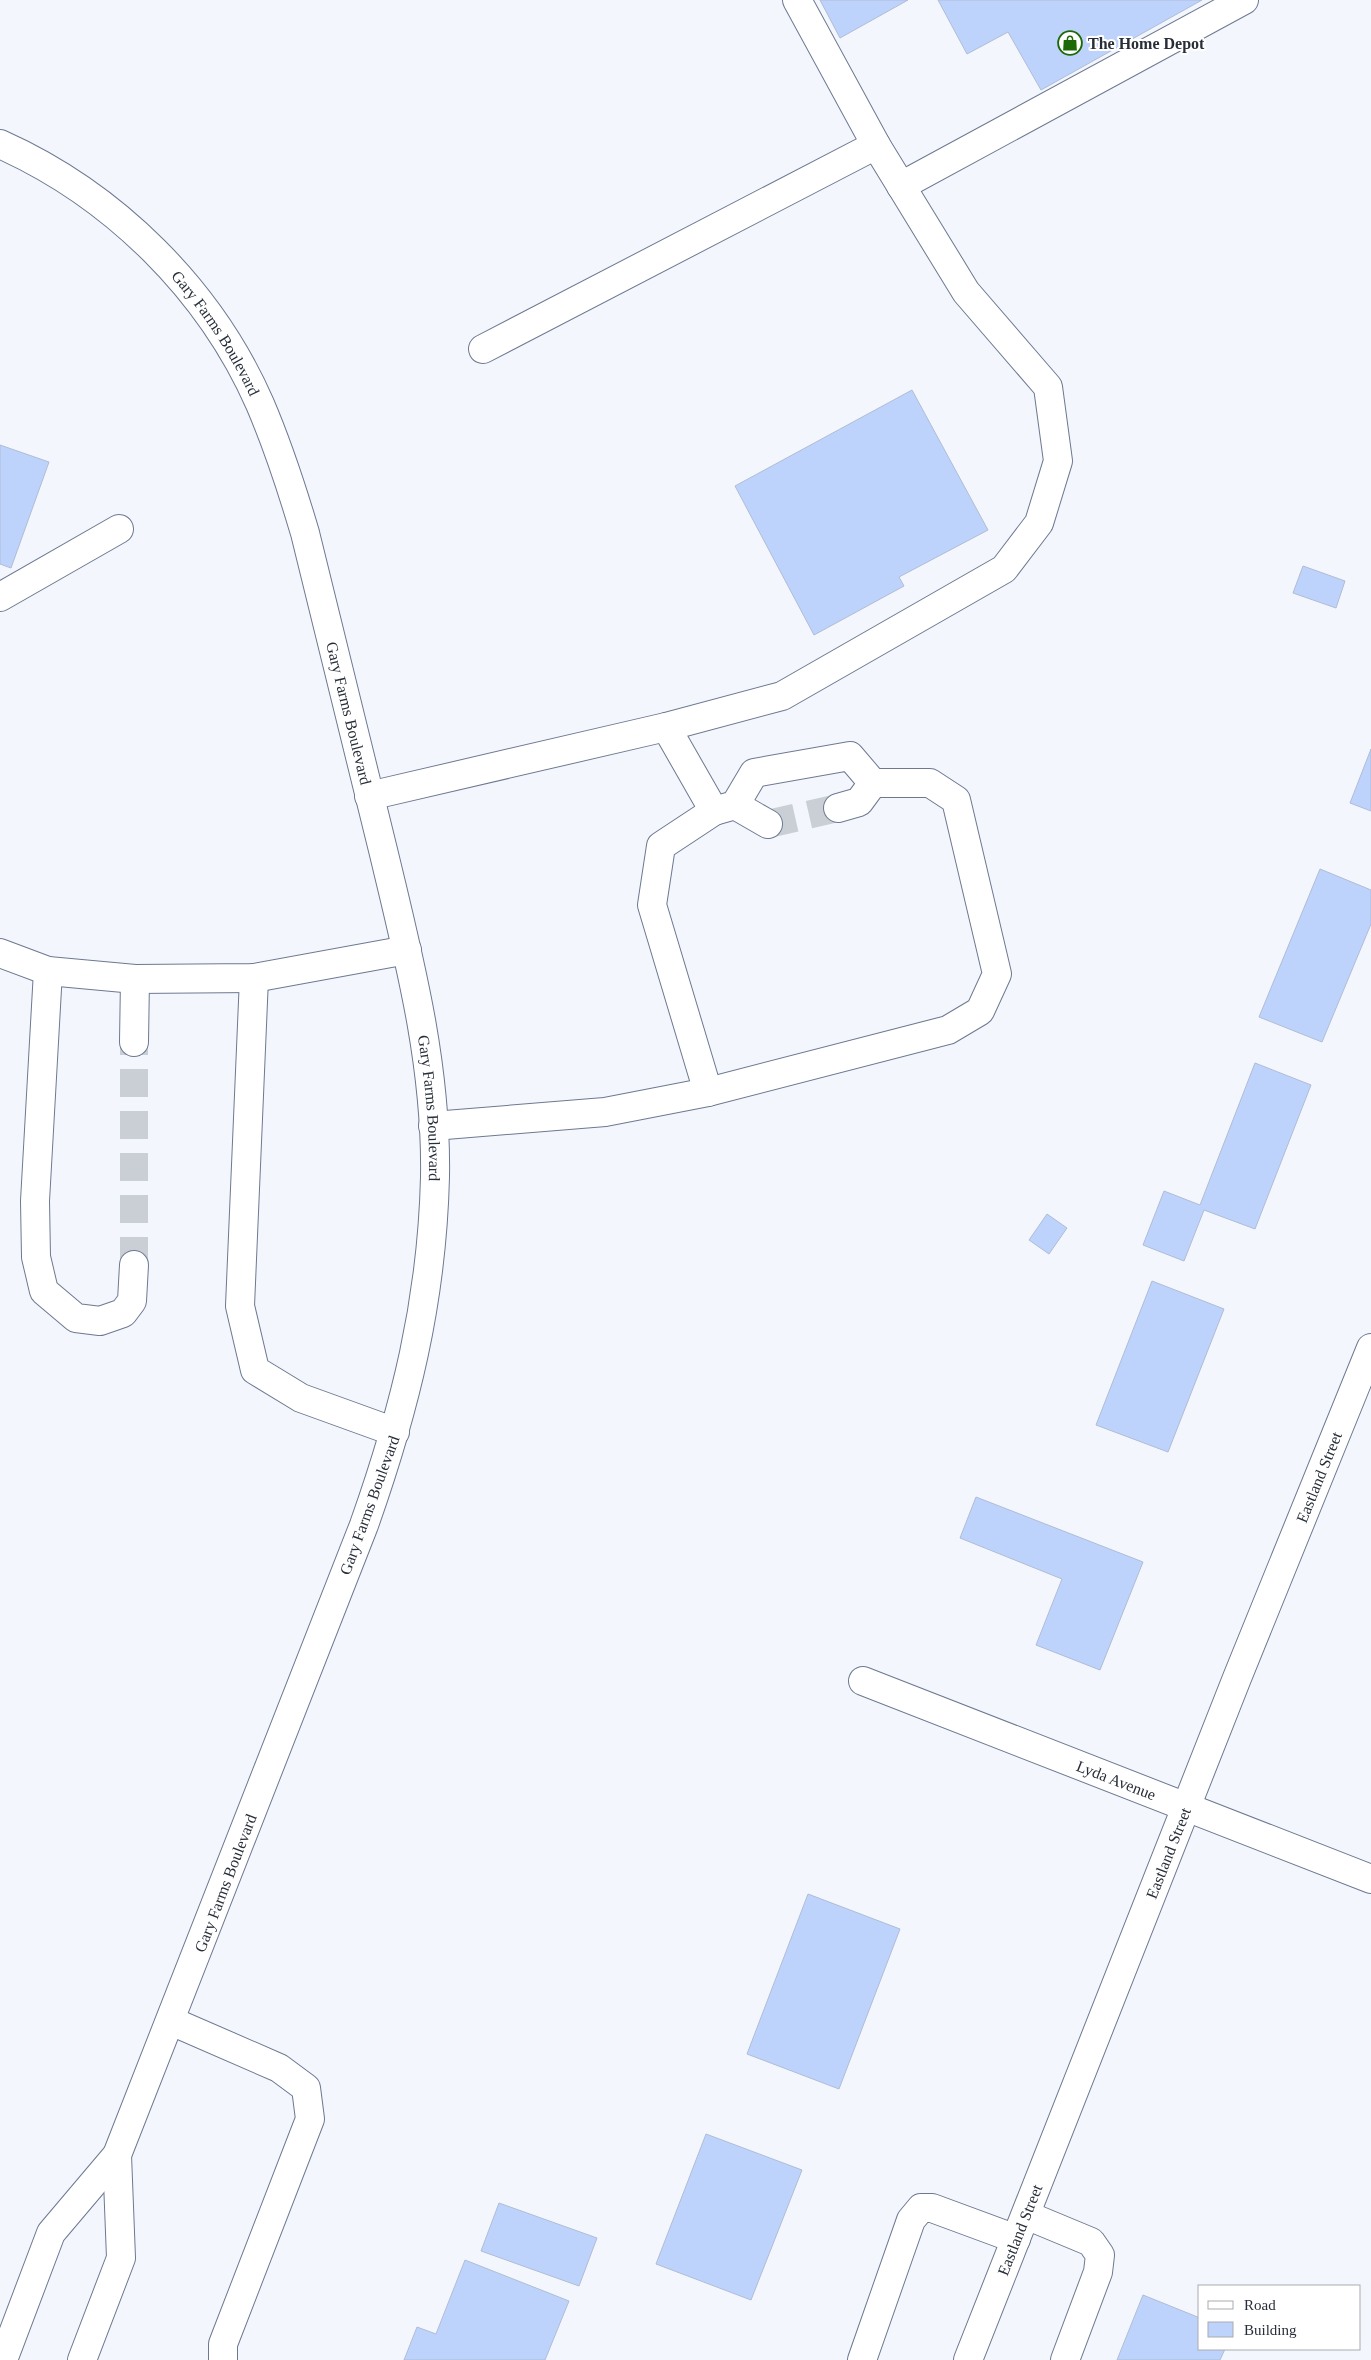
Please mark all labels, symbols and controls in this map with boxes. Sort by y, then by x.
shop icon: The Home Depot [1057,30,1083,56]
place label: The Home Depot [1088,35,1205,53]
street label: Gary Farms Boulevard [168,267,263,398]
street label: Gary Farms Boulevard [323,640,375,787]
street label: Gary Farms Boulevard [415,1034,443,1181]
street label: Eastland Street [1293,1429,1345,1525]
street label: Gary Farms Boulevard [336,1433,403,1577]
street label: Lyda Avenue [1074,1757,1158,1803]
street label: Eastland Street [1143,1805,1194,1901]
street label: Gary Farms Boulevard [191,1812,261,1955]
street label: Eastland Street [994,2181,1046,2278]
legend [1198,2285,1361,2350]
text: Road [1244,2297,1276,2313]
text: Building [1244,2322,1297,2338]

